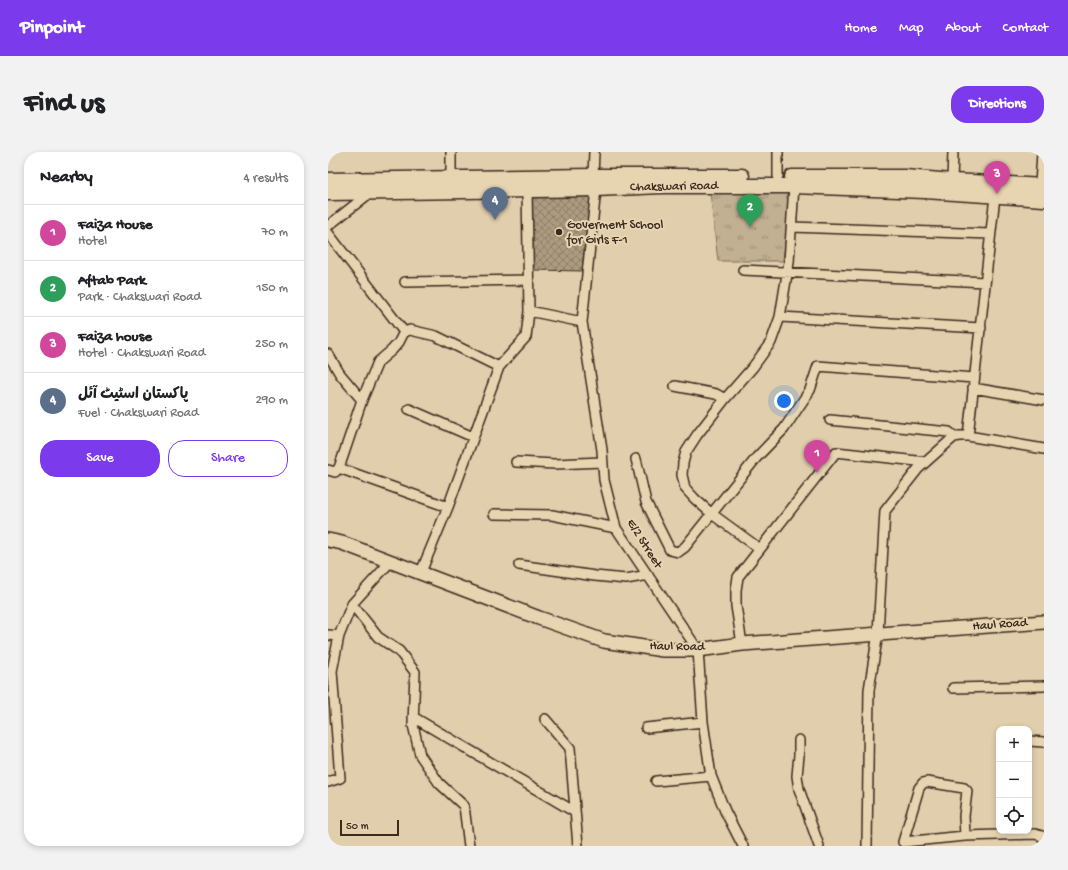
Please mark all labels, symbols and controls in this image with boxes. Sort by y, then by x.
text: Pinpoint [20,17,84,40]
text: Home [845,20,877,37]
text: Map [899,20,923,37]
text: About [945,20,981,37]
text: Contact [1003,20,1048,37]
button: Directions [951,86,1044,123]
text: Find us [24,88,104,121]
pin: 3 [984,161,1010,194]
text: Nearby [40,168,93,188]
text: 4 results [244,171,288,186]
street label: Chakswari Road [630,179,720,195]
pin: 4 [482,187,508,220]
pin: 2 [737,194,763,227]
text: Faiza House [78,216,152,234]
place label: Goverment School for Girls F-1 [566,218,663,248]
text: 1 [50,225,56,240]
text: 70 m [262,225,288,240]
marker: Goverment School for Girls F-1 [554,227,564,237]
text: Hotel [78,234,107,249]
text: Aftab Park [78,272,146,290]
text: 2 [50,281,56,296]
text: 150 m [256,281,288,296]
text: Park · Chakswari Road [78,290,201,305]
text: Faiza house [78,328,152,346]
text: 3 [50,337,56,352]
text: 250 m [255,337,288,352]
text: Hotel · Chakswari Road [78,346,205,361]
text: پاکستان اسٹیٹ آئل [78,386,188,404]
your location [774,391,794,411]
text: 4 [50,393,56,408]
text: 290 m [255,393,288,408]
text: Fuel · Chakswari Road [78,406,199,421]
button: Save [40,440,160,477]
button: Share [168,440,288,477]
pin: 1 [804,440,830,473]
street label: E/2 Street [623,517,666,573]
street label: Haul Road [972,616,1029,634]
street label: Haul Road [649,639,706,655]
map controls [996,726,1032,834]
button: + [996,726,1032,762]
button: − [996,762,1032,798]
button: locate [996,798,1032,834]
scale bar [340,818,399,837]
text: 50 m [346,821,368,833]

